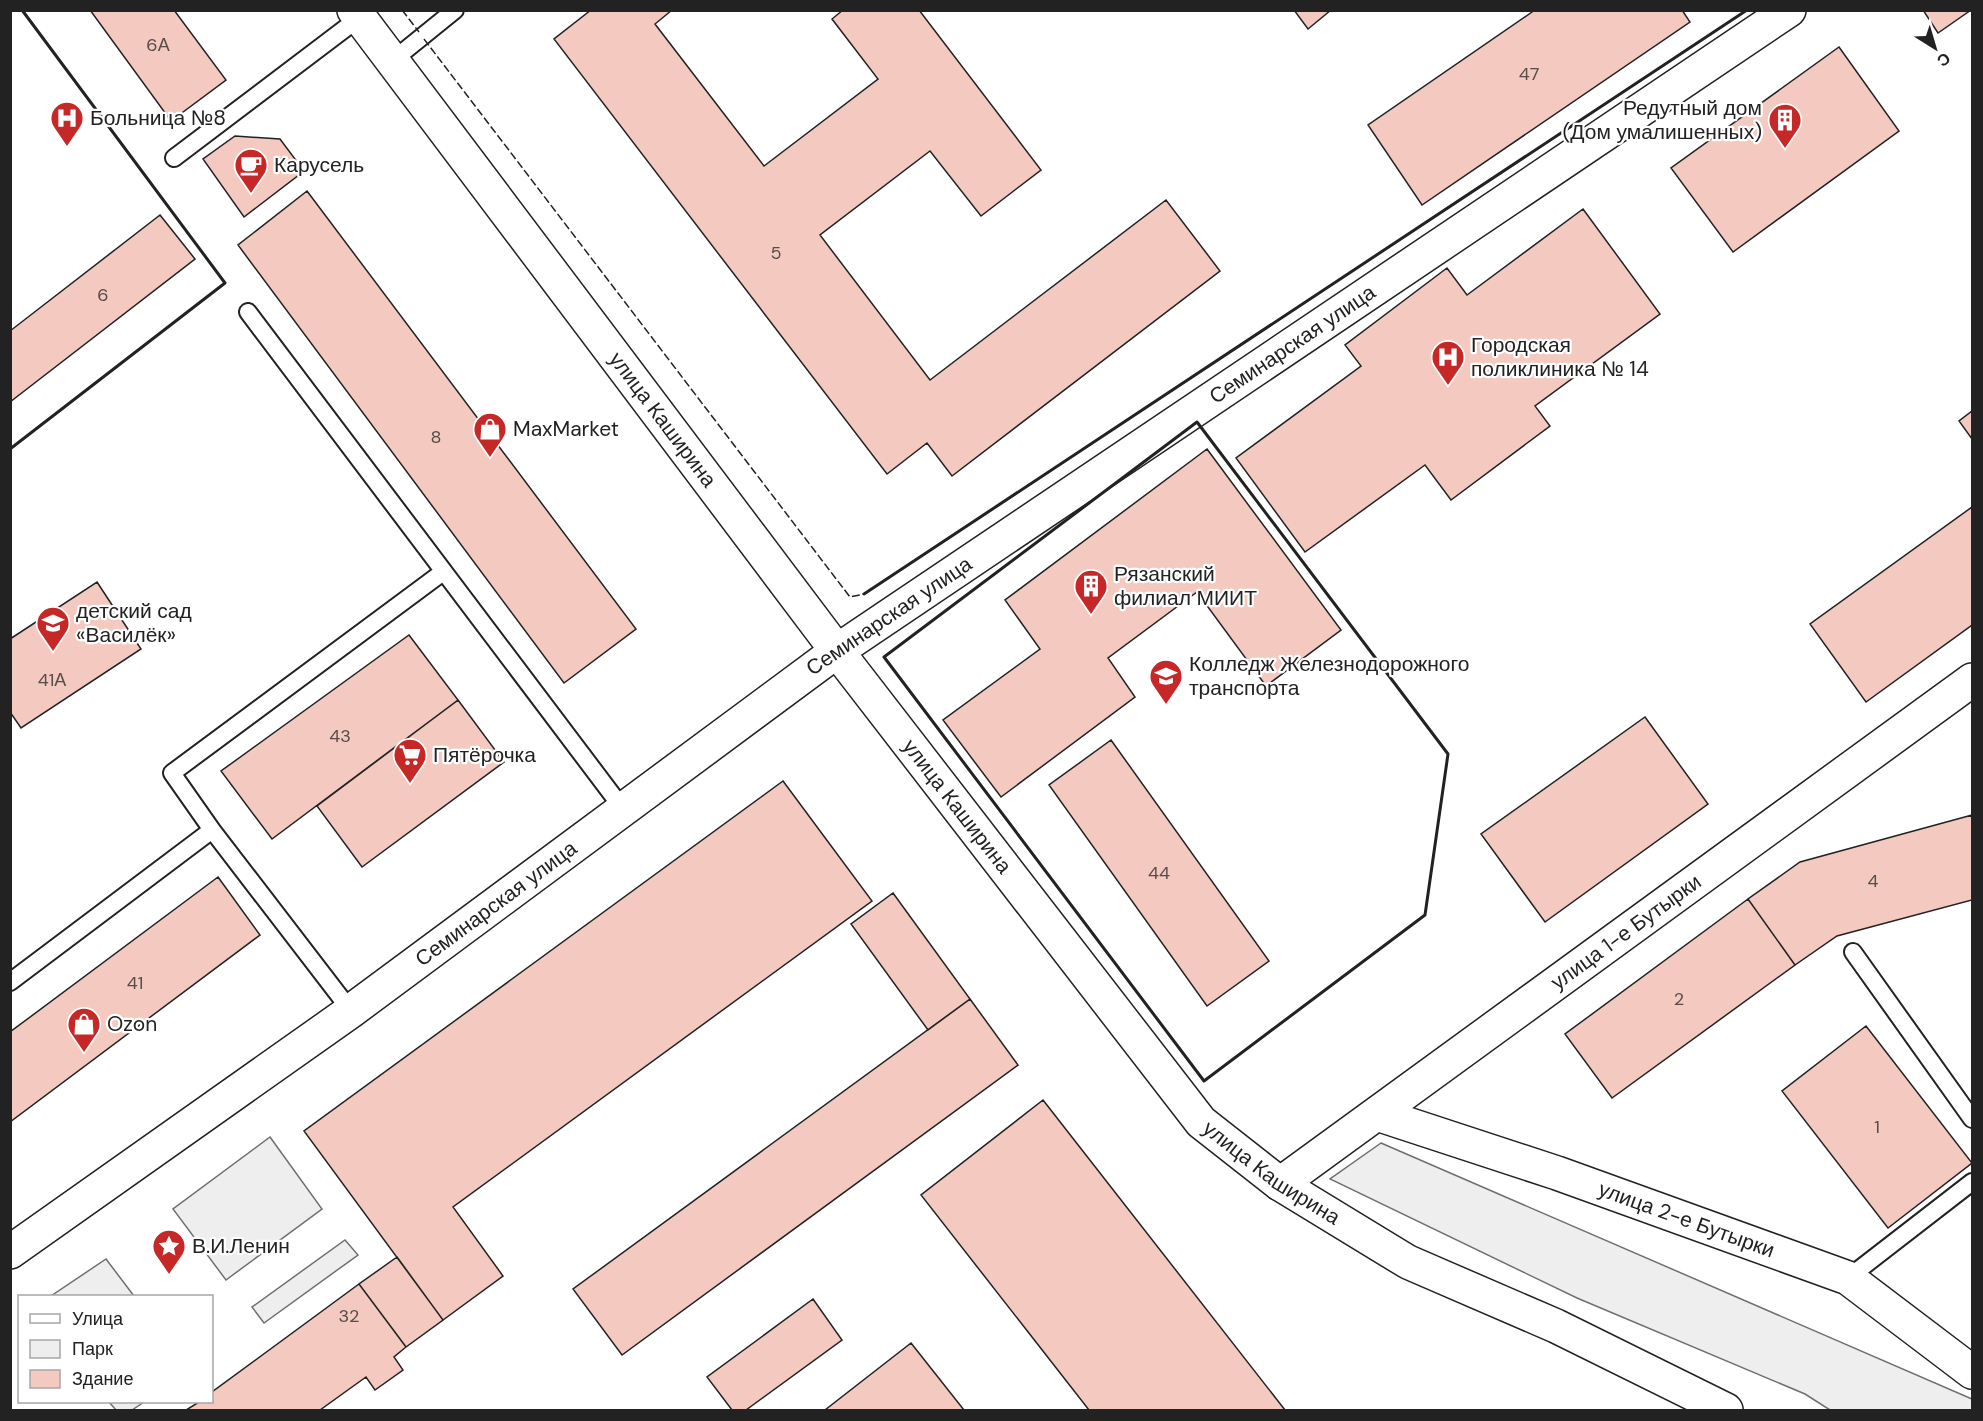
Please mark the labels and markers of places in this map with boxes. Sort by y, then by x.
place label: Редутный дом (Дом умалишенных) [1562,94,1762,146]
hospital icon: Больница №8 [49,100,85,147]
building icon: Редутный дом (Дом умалишенных) [1767,102,1803,149]
place label: Больница №8 [90,104,226,132]
cafe icon: Карусель [233,147,269,194]
place label: Карусель [274,151,364,179]
place label: Городская поликлиника № 14 [1471,331,1649,383]
hospital icon: Городская поликлиника № 14 [1430,339,1466,386]
shop icon: MaxMarket [472,411,508,458]
place label: MaxMarket [513,415,619,443]
place label: Рязанский филиал МИИТ [1114,560,1257,612]
building icon: Рязанский филиал МИИТ [1073,568,1109,615]
place label: детский сад «Василёк» [76,597,192,649]
school or university icon: детский сад «Василёк» [35,605,71,652]
place label: Колледж Железнодорожного транспорта [1189,650,1469,702]
school or university icon: Колледж Железнодорожного транспорта [1148,658,1184,705]
supermarket icon: Пятёрочка [392,737,428,784]
place label: Пятёрочка [433,741,536,769]
shop icon: Ozon [66,1006,102,1053]
place label: Ozon [107,1010,157,1038]
place icon: В.И.Ленин [151,1228,187,1275]
place label: В.И.Ленин [192,1232,290,1260]

